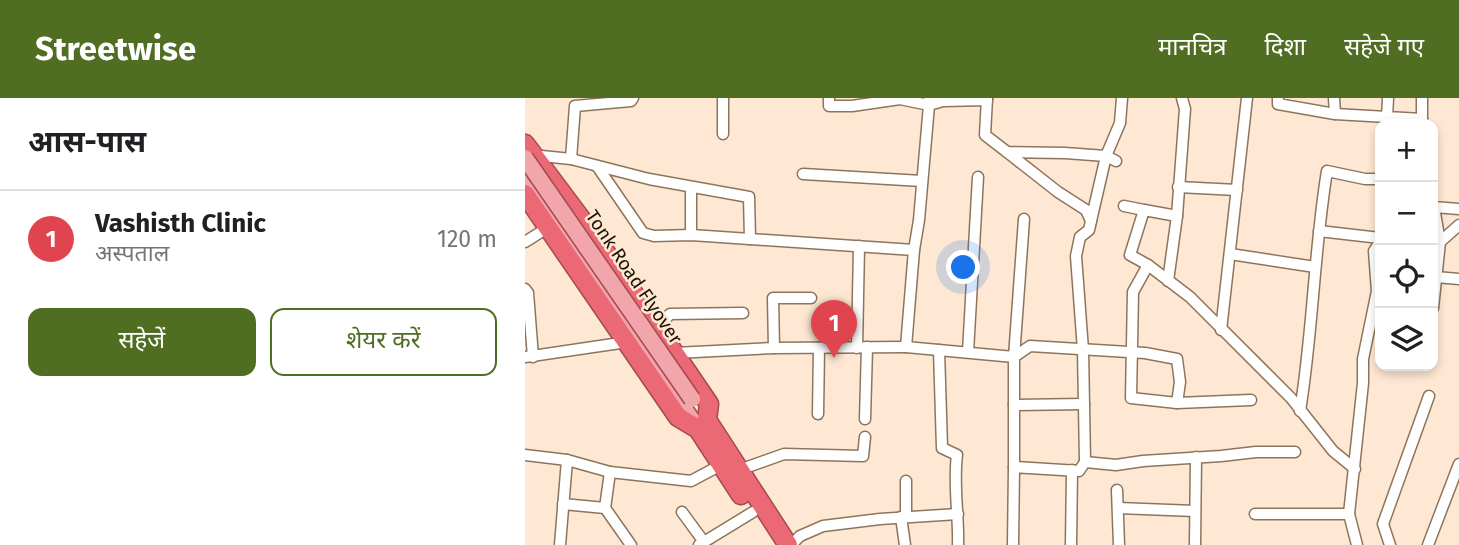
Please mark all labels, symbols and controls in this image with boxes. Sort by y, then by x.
text: Streetwise [35,29,196,69]
text: मानचित्र [1158,33,1227,61]
text: दिशा [1265,33,1306,61]
text: सहेजे गए [1344,33,1424,61]
map controls [1375,119,1438,371]
button: + [1375,119,1438,182]
text: आस-पास [28,124,146,160]
button: − [1375,182,1438,245]
street label: Tonk Road Flyover [581,206,688,349]
text: Vashisth Clinic [95,208,266,239]
text: 1 [46,225,56,253]
text: 120 m [437,225,497,253]
text: अस्पताल [95,239,169,267]
button: locate [1375,245,1438,308]
your location [946,250,980,284]
pin: 1 [811,300,857,358]
button: सहेजें [28,308,256,376]
button: शेयर करें [270,308,497,376]
button: layers [1375,308,1438,371]

